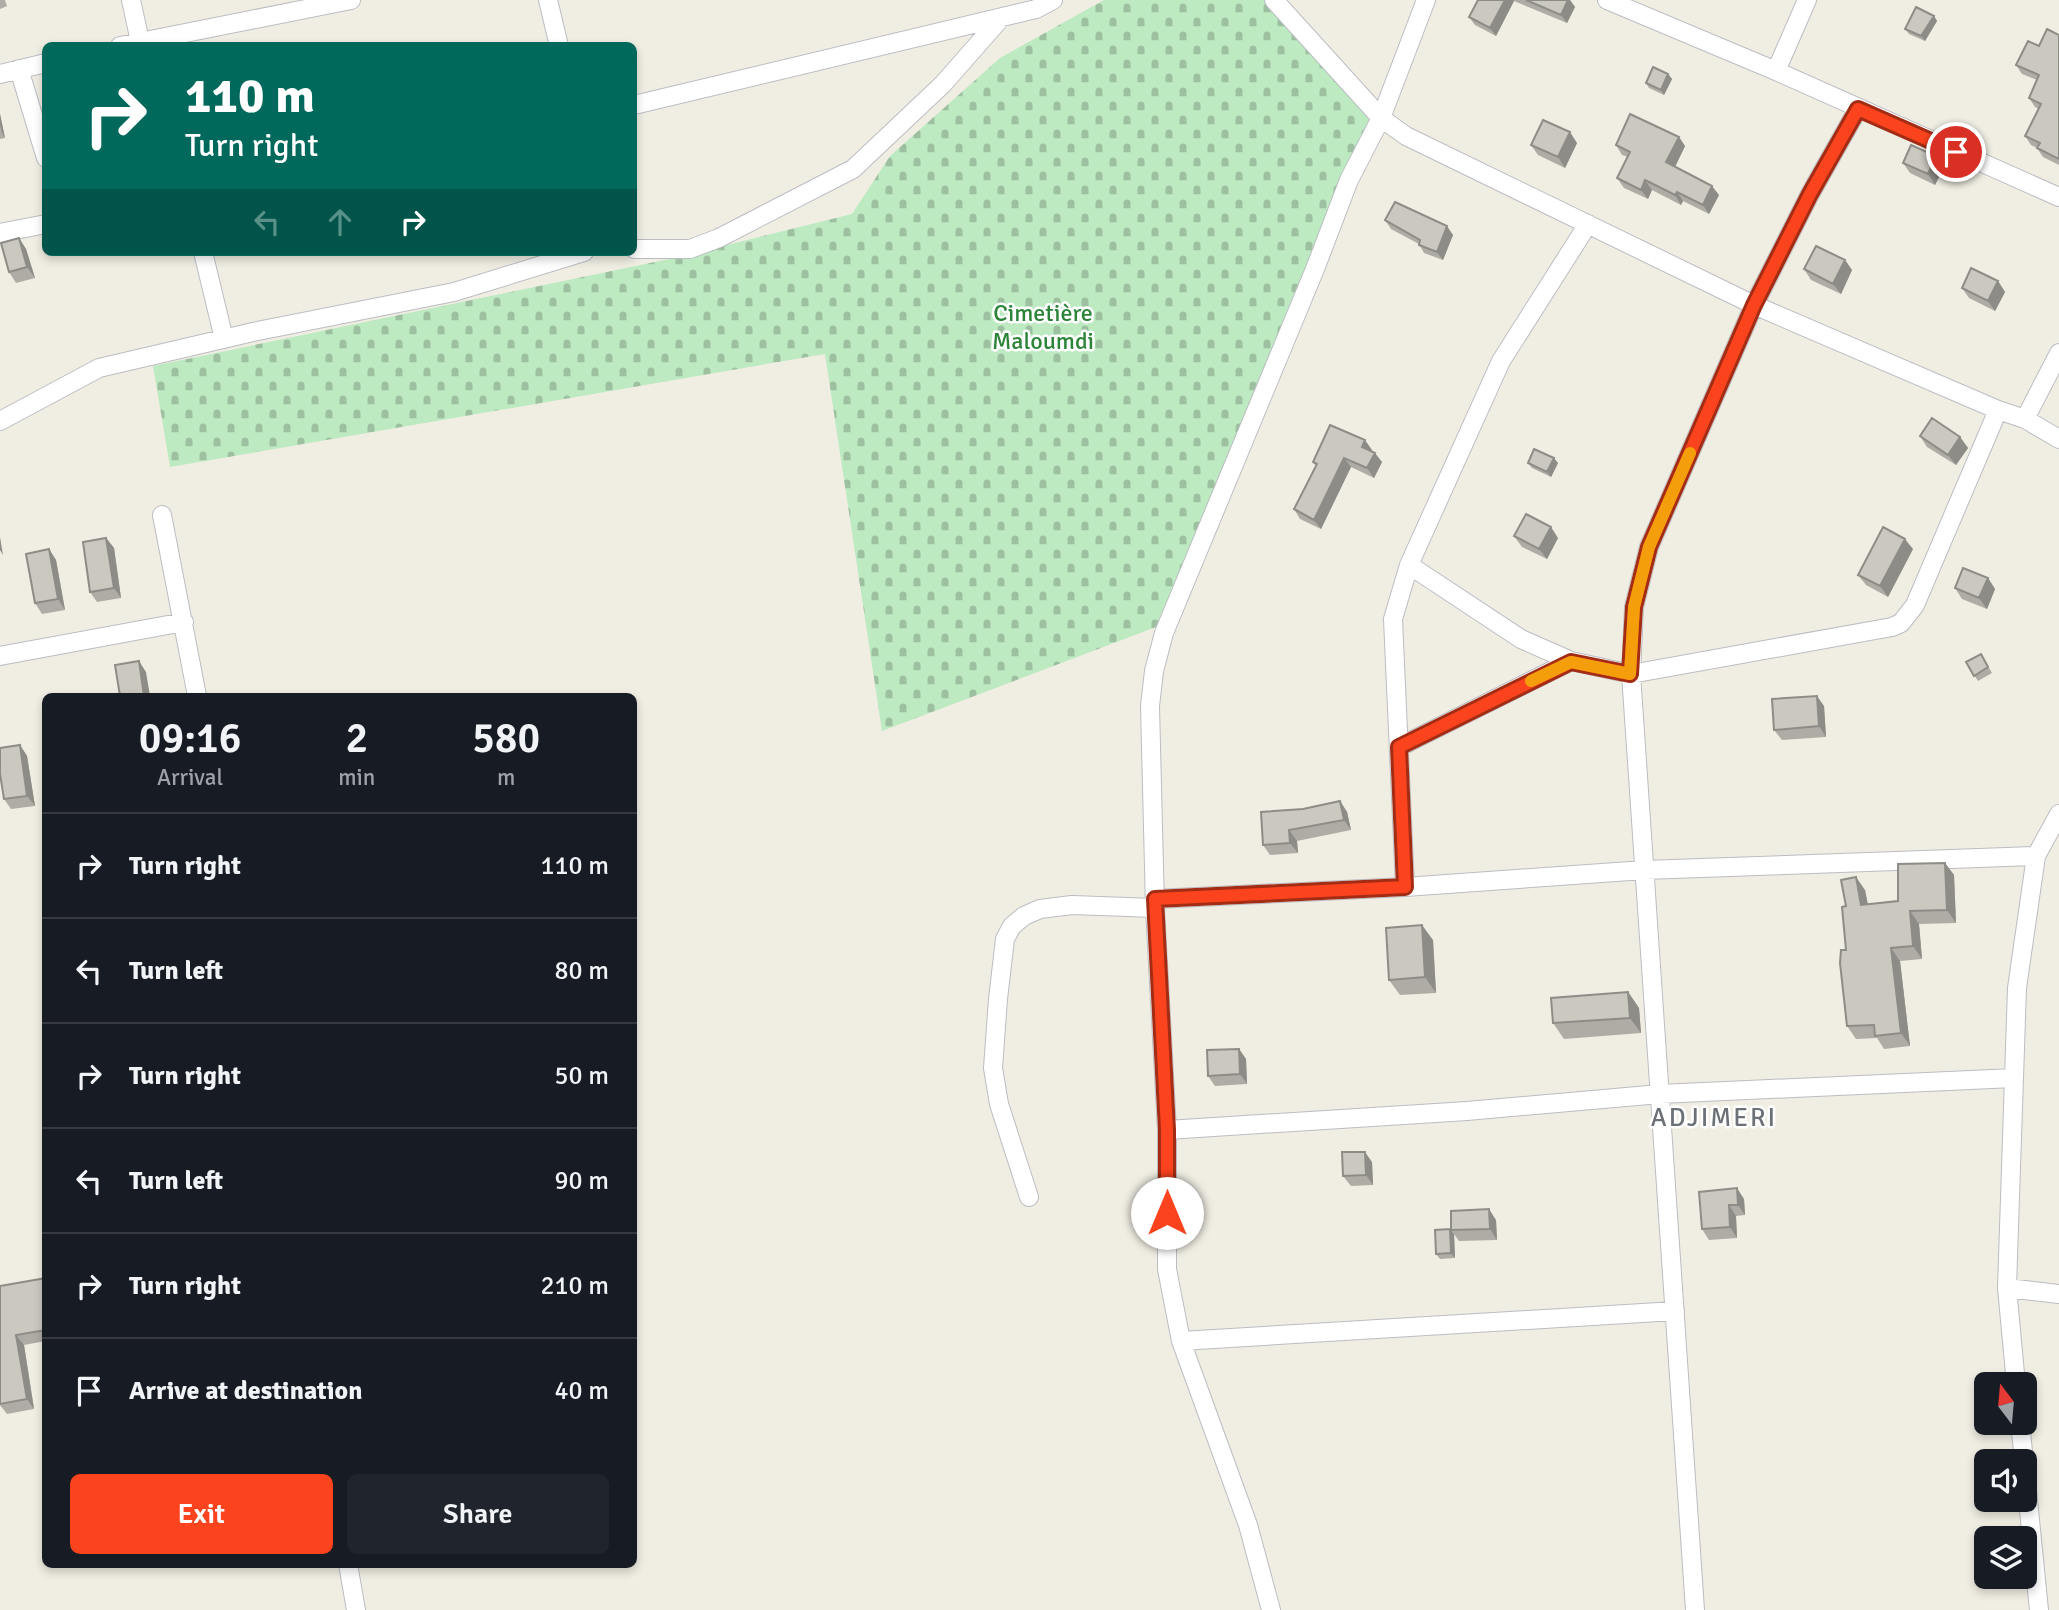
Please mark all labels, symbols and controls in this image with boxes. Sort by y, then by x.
text: 110 m [185,66,315,126]
icon: right [70,70,161,161]
pin [1926,122,1986,182]
text: Turn right [185,126,318,165]
icon: arrive [1937,133,1975,171]
icon: left [248,203,286,241]
icon: ahead [321,203,359,241]
icon: right [394,203,432,241]
park label: Cimetière Maloumdi [992,298,1094,356]
text: 09:16 [139,713,241,764]
text: 2 [345,713,368,764]
text: 580 [472,713,540,764]
text: Arrival [157,763,223,792]
text: min [338,763,375,792]
text: m [497,763,515,792]
icon: right [70,847,108,885]
text: Turn right [129,850,241,882]
text: 110 m [540,850,609,882]
icon: left [70,952,108,990]
text: Turn left [129,955,223,987]
text: 80 m [554,955,609,987]
icon: right [70,1057,108,1095]
text: Turn right [129,1060,241,1092]
text: 50 m [554,1060,609,1092]
district label: ADJIMERI [1651,1102,1777,1134]
icon: left [70,1162,108,1200]
text: Turn left [129,1165,223,1197]
text: 90 m [554,1165,609,1197]
position arrow [1130,1176,1204,1250]
icon: right [70,1267,108,1305]
text: Turn right [129,1270,241,1302]
text: 210 m [540,1270,609,1302]
icon: arrive [70,1372,108,1410]
north arrow [1974,1372,2037,1435]
map controls [1974,1372,2037,1589]
text: Arrive at destination [129,1375,362,1407]
text: 40 m [554,1375,609,1407]
button: sound [1974,1449,2037,1512]
button: Exit [70,1474,333,1554]
button: Share [347,1474,609,1554]
button: layers [1974,1526,2037,1589]

